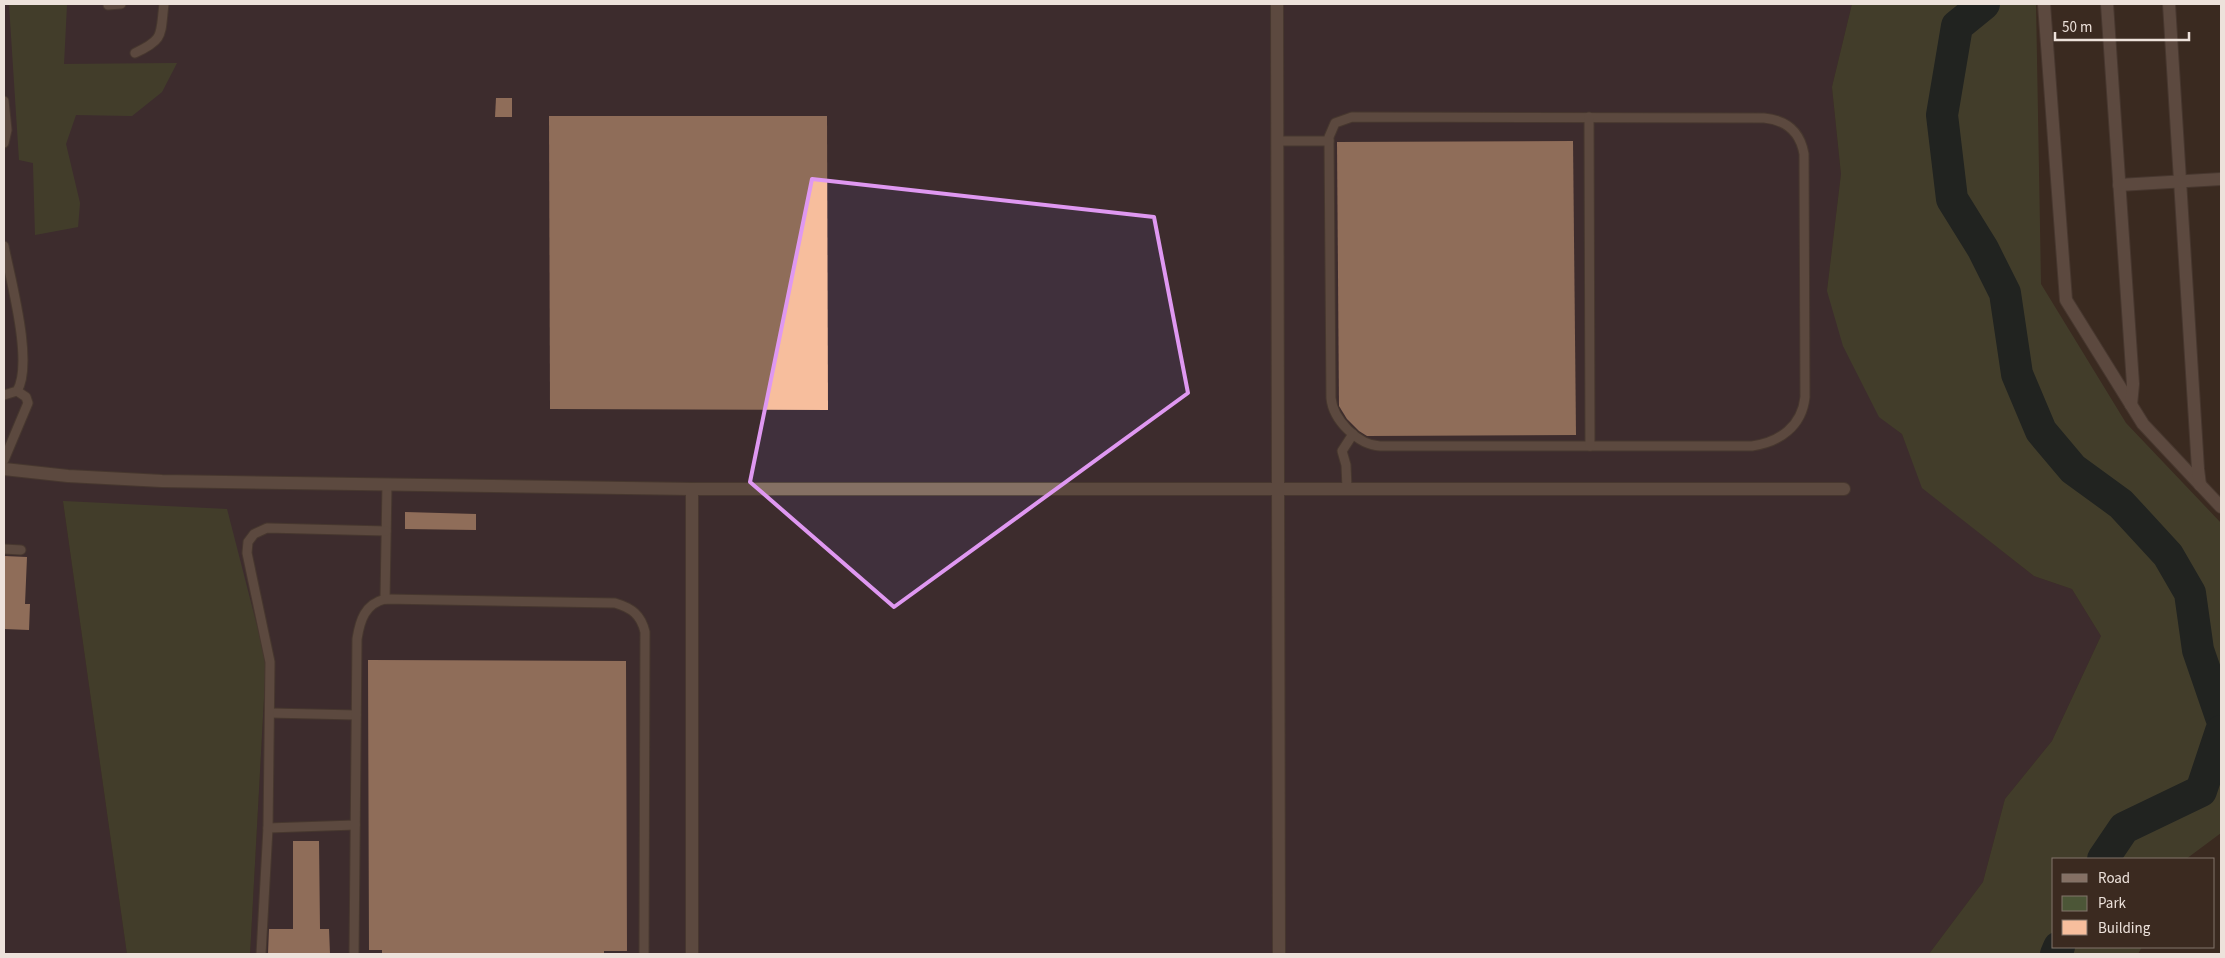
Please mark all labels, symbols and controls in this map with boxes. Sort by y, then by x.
scale bar [2055,10,2189,42]
text: 50 m [2062,17,2092,38]
legend [2052,858,2215,948]
text: Road [2098,868,2130,889]
text: Park [2098,893,2127,914]
text: Building [2098,918,2151,939]

